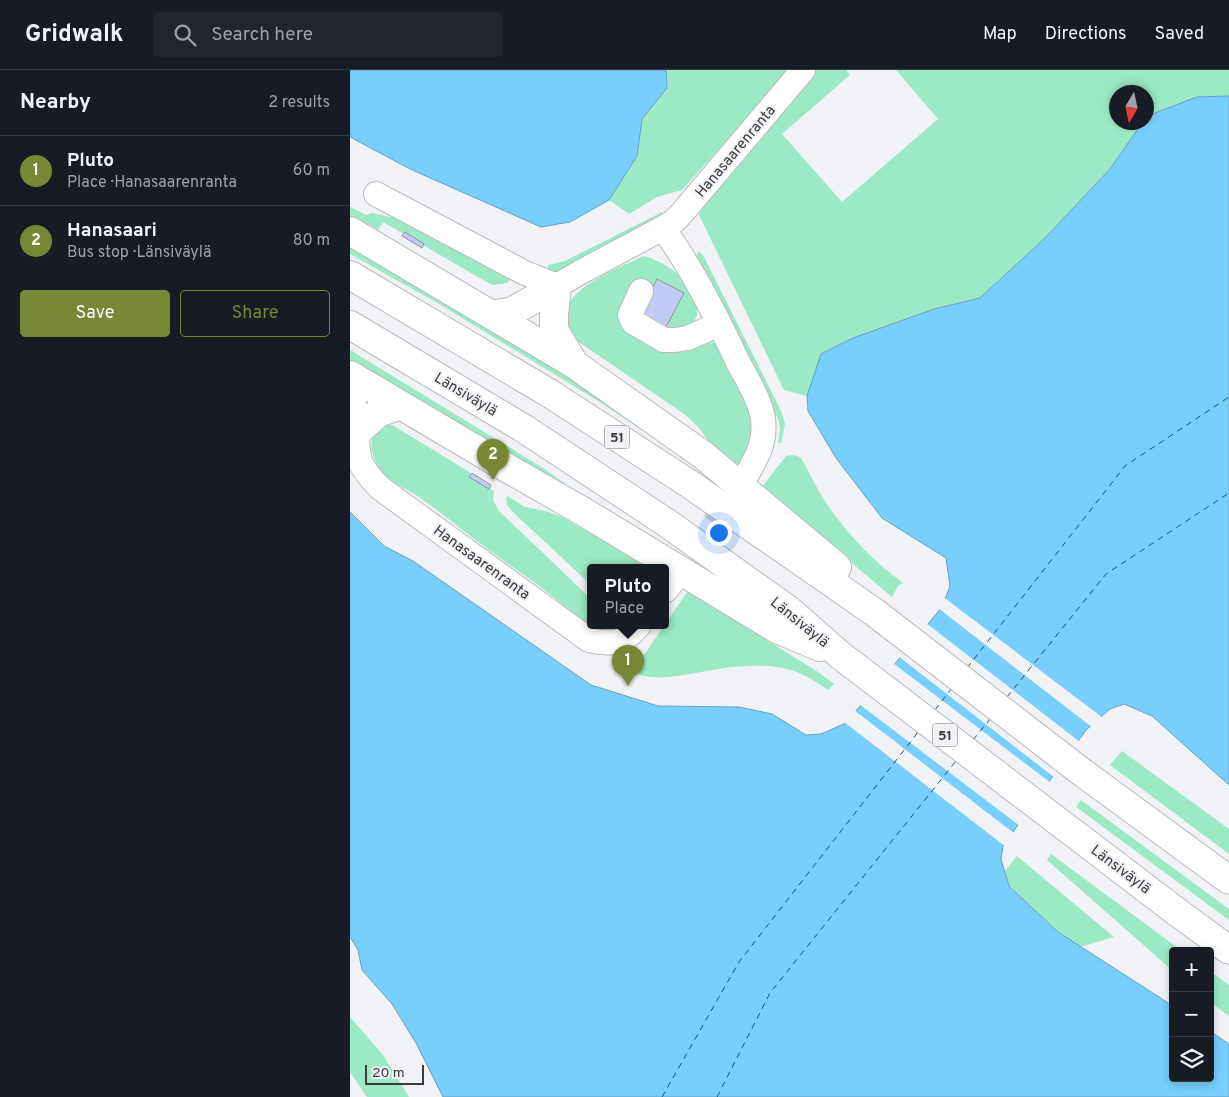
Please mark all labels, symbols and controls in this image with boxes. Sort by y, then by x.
search box [153,12,503,57]
text: Gridwalk [25,20,123,50]
icon: search [171,21,199,49]
text: Search here [211,23,313,47]
text: Map [983,23,1017,46]
text: Directions [1045,23,1127,46]
text: Saved [1155,23,1204,46]
north arrow [1109,85,1154,130]
text: Nearby [20,89,91,116]
text: 2 results [268,93,330,113]
street label: Hanasaarenranta [692,102,780,202]
text: Pluto [67,149,114,173]
text: 1 [33,161,39,181]
text: 60 m [293,161,330,181]
text: Place · Hanasaarenranta [67,173,237,193]
text: Hanasaari [67,219,157,243]
text: 2 [31,231,41,251]
text: 80 m [293,231,330,251]
text: Bus stop · Länsiväylä [67,243,211,263]
button: Save [20,290,170,337]
button: Share [180,290,330,337]
street label: Länsiväylä [430,369,500,422]
road number: 51 [604,426,630,448]
pin: 2 [477,439,509,480]
your location [706,520,732,546]
street label: Hanasaarenranta [429,522,533,605]
popup [587,564,669,629]
text: Pluto [604,575,652,599]
street label: Länsiväylä [766,594,832,653]
text: Place [604,599,644,619]
pin: 1 [612,645,644,686]
road number: 51 [932,724,958,746]
street label: Länsiväylä [1086,841,1154,899]
map controls [1169,947,1214,1082]
button: + [1169,947,1214,992]
button: − [1169,992,1214,1037]
button: layers [1169,1037,1214,1082]
scale bar [365,1062,424,1085]
text: 20 m [372,1065,405,1082]

